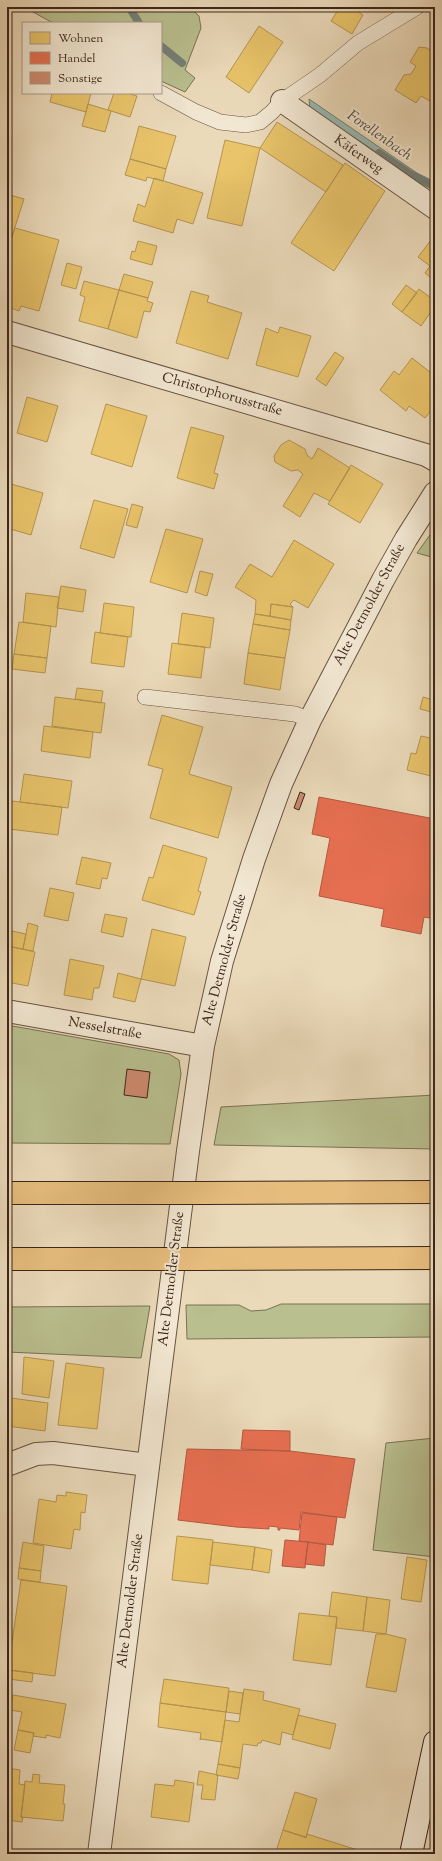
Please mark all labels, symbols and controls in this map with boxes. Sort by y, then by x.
legend [22,22,162,94]
text: Wohnen [58,30,103,48]
text: Handel [58,50,96,68]
text: Sonstige [58,70,103,88]
water label: Forellenbach [342,106,416,167]
street label: Käferweg [329,131,387,179]
street label: Christophorusstraße [159,368,285,422]
street label: Alte Detmolder Straße [329,540,411,670]
street label: Alte Detmolder Straße [198,892,252,1028]
street label: Nesselstraße [66,1013,144,1045]
street label: Alte Detmolder Straße [154,1210,190,1348]
street label: Alte Detmolder Straße [113,1532,149,1670]

